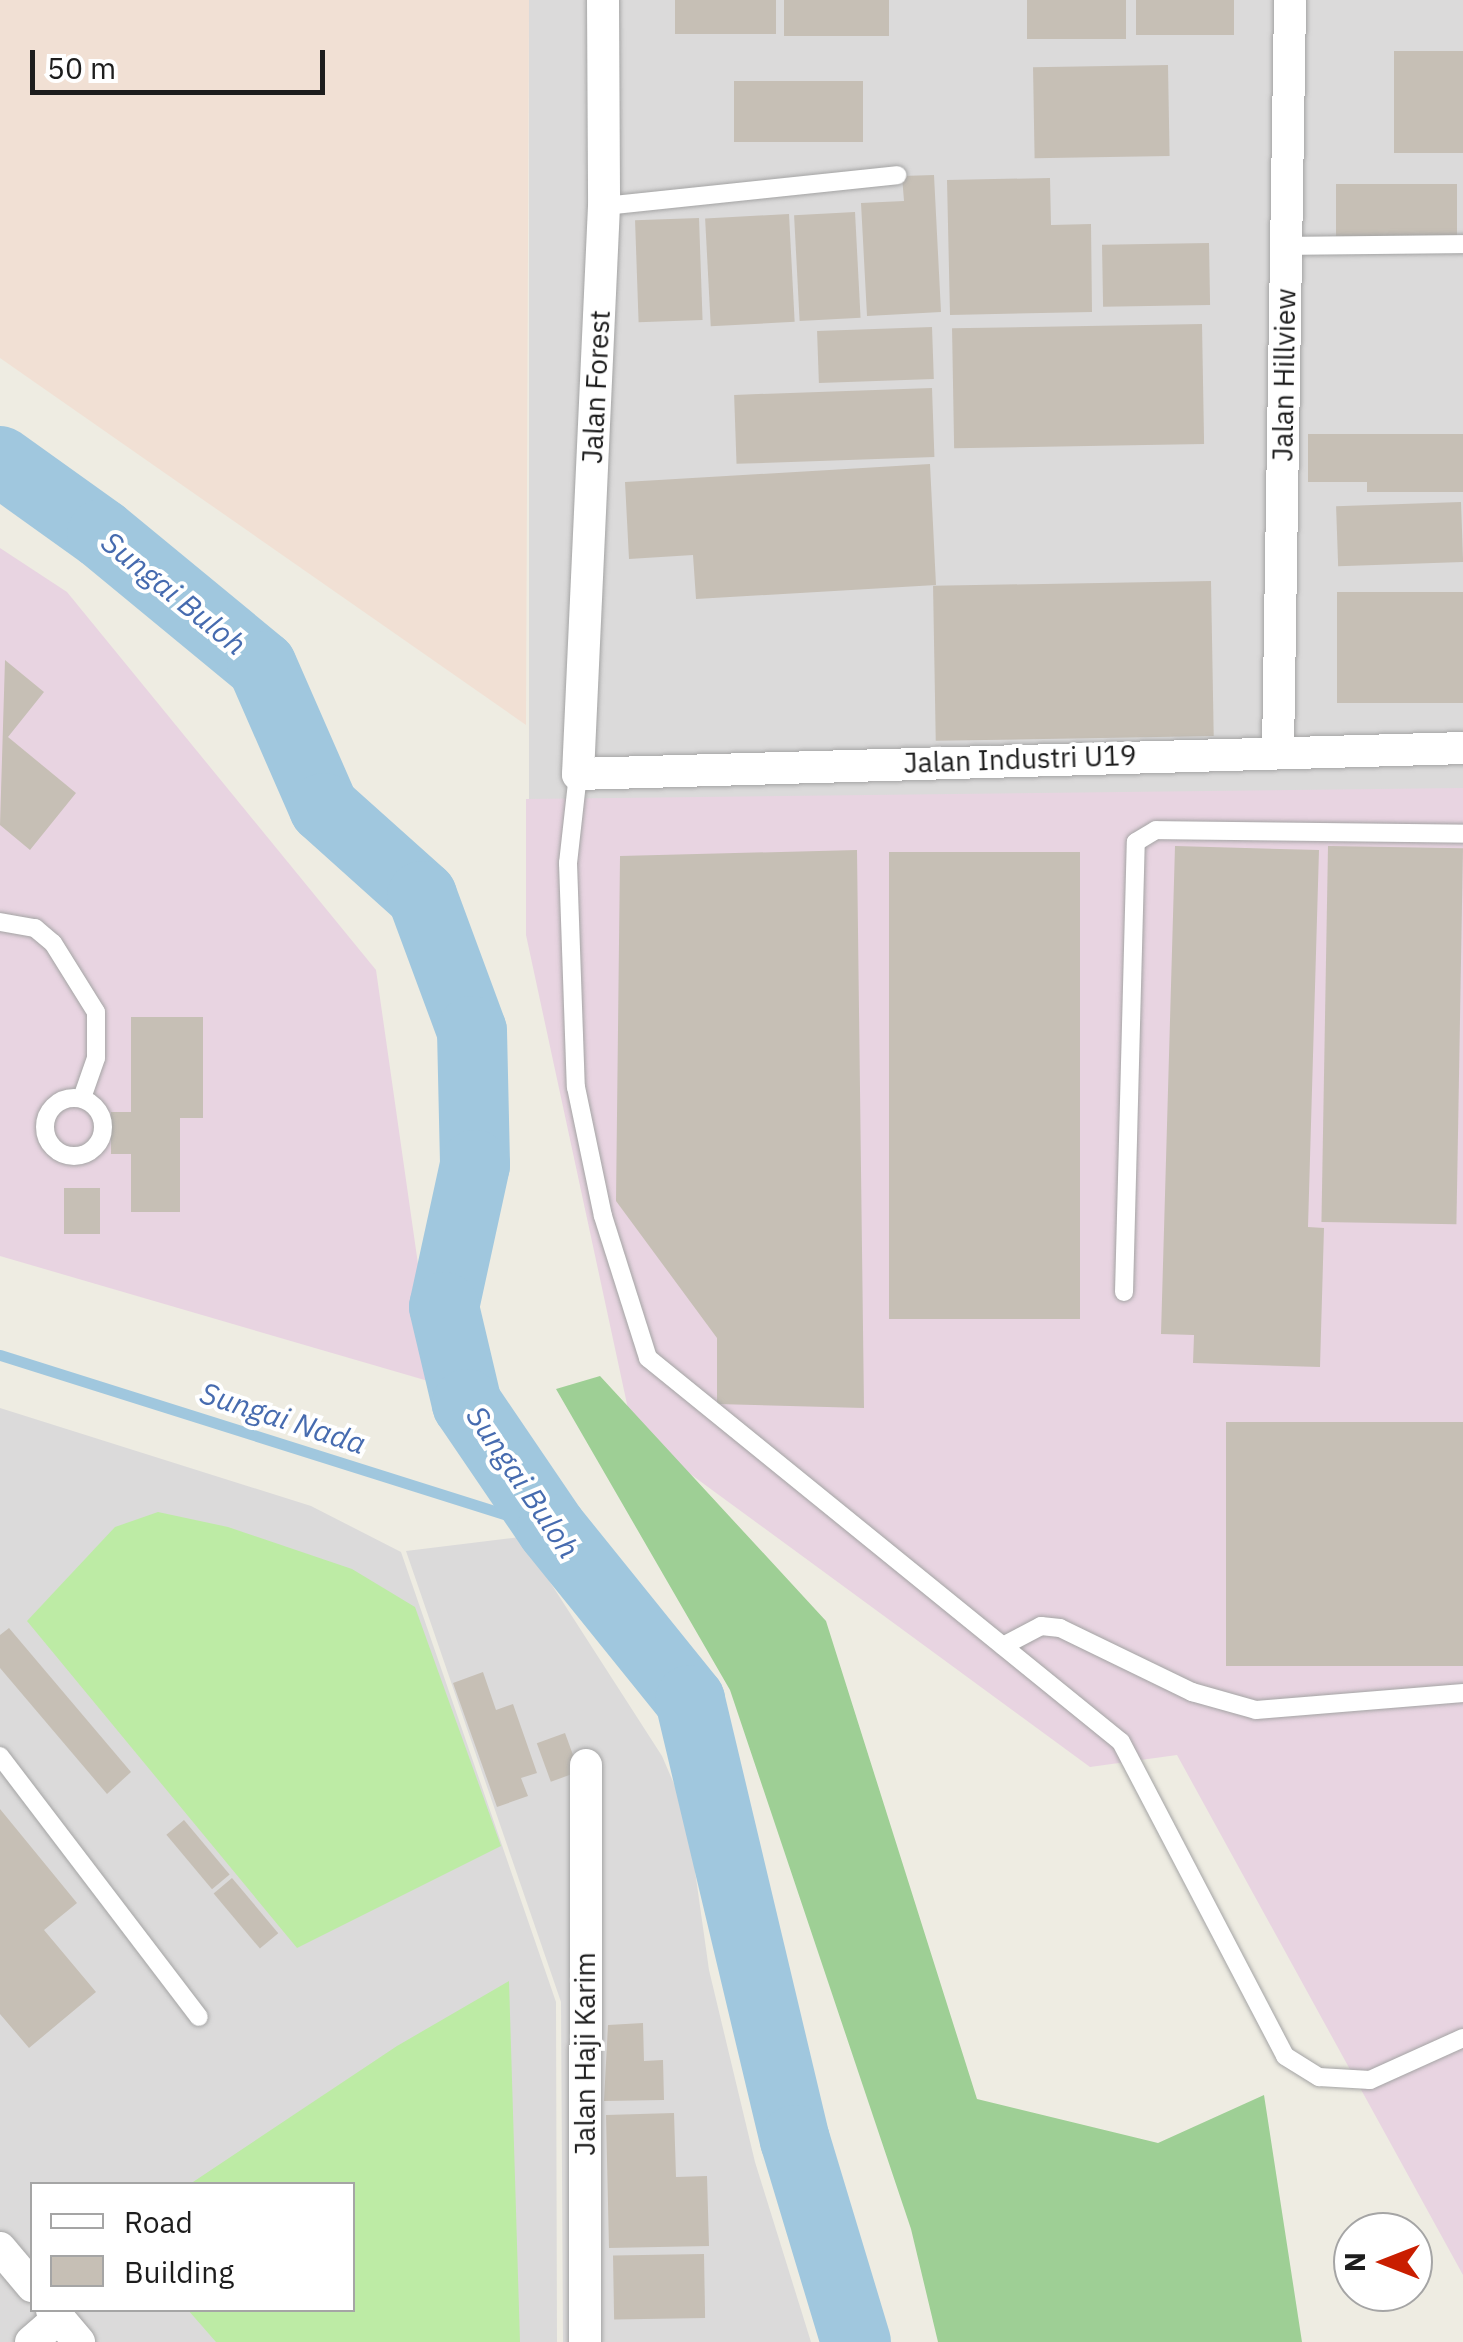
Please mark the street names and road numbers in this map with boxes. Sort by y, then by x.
street label: Jalan Hillview [1266,288,1302,462]
street label: Jalan Forest [575,309,617,465]
street label: Jalan Industri U19 [903,738,1137,780]
street label: Jalan Haji Karim [568,1952,602,2156]

